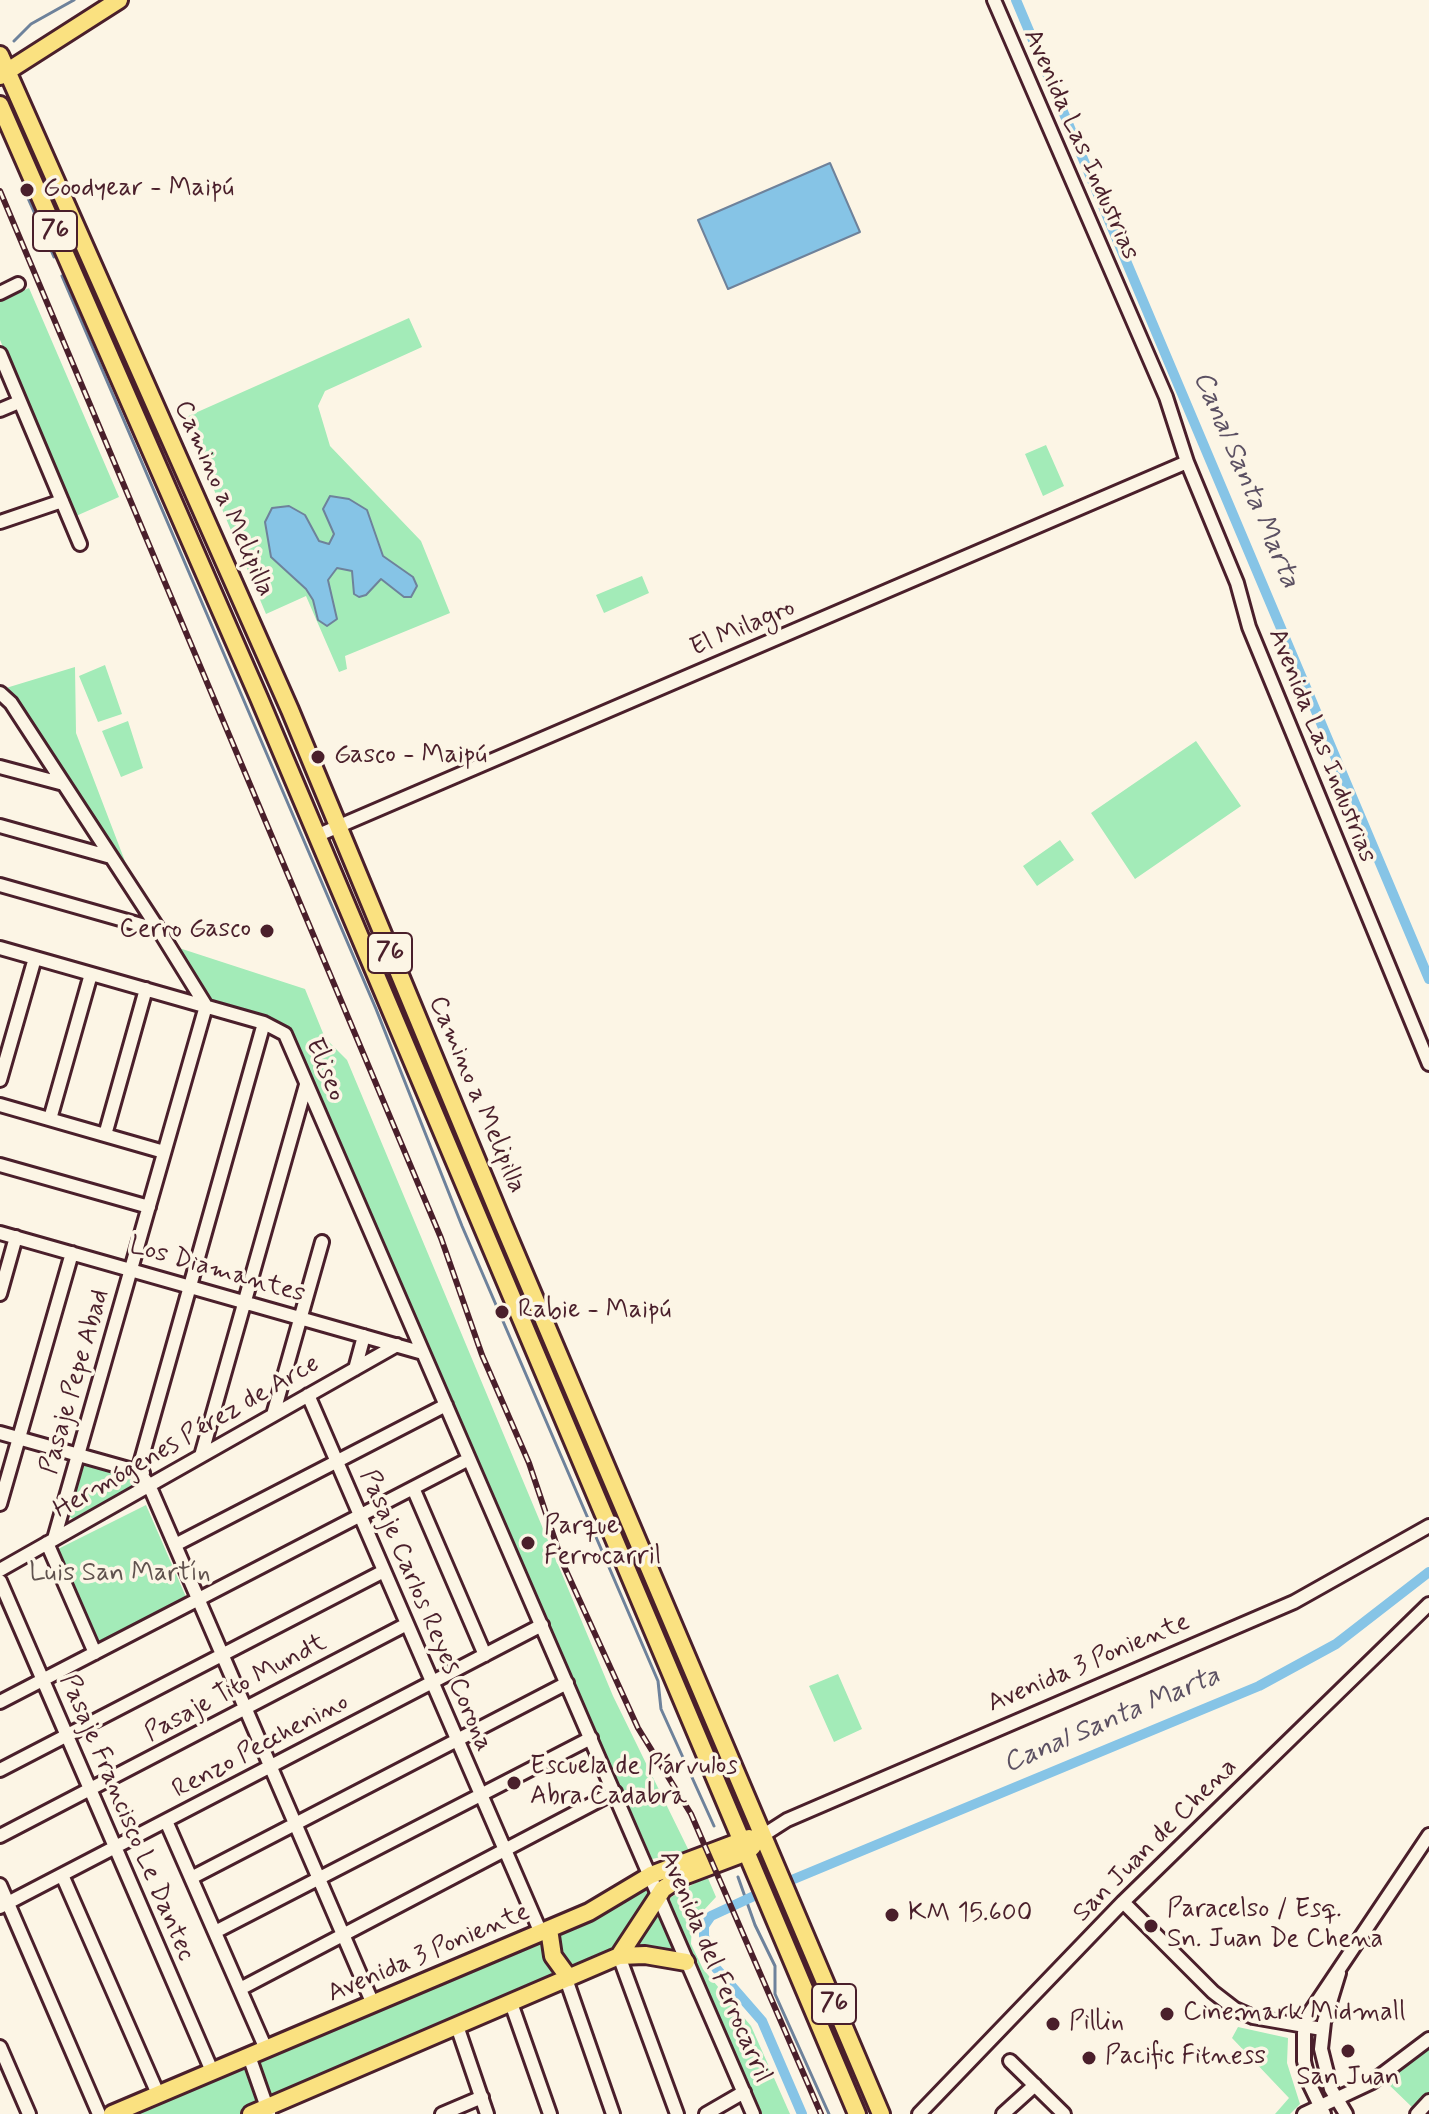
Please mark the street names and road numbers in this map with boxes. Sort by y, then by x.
street label: Avenida Las Industrias [1015,25,1145,265]
road number: 76 [33,211,77,251]
street label: Camino a Melipilla [166,396,280,602]
street label: El Milagro [686,593,800,665]
street label: Avenida Las Industrias [1260,624,1382,868]
road number: 76 [368,933,412,973]
street label: Camino a Melipilla [420,992,532,1198]
street label: Eliseo [297,1034,351,1106]
street label: Los Diamantes [126,1231,308,1311]
street label: Pasaje Pepe Abad [35,1286,117,1478]
street label: Hermógenes Pérez de Arce [49,1349,325,1527]
street label: Pasaje Carlos Reyes Corona [351,1466,499,1756]
street label: Avenida 3 Poniente [983,1607,1195,1721]
street label: Pasaje Tito Mundt [140,1628,332,1750]
street label: Pasaje Francisco Le Dantec [51,1670,201,1966]
street label: Renzo Pecchenino [168,1687,354,1807]
street label: San Juan de Chena [1067,1752,1245,1930]
street label: Avenida del Ferrocarril [651,1846,777,2088]
street label: Avenida 3 Poniente [323,1897,535,2011]
road number: 76 [812,1984,856,2024]

